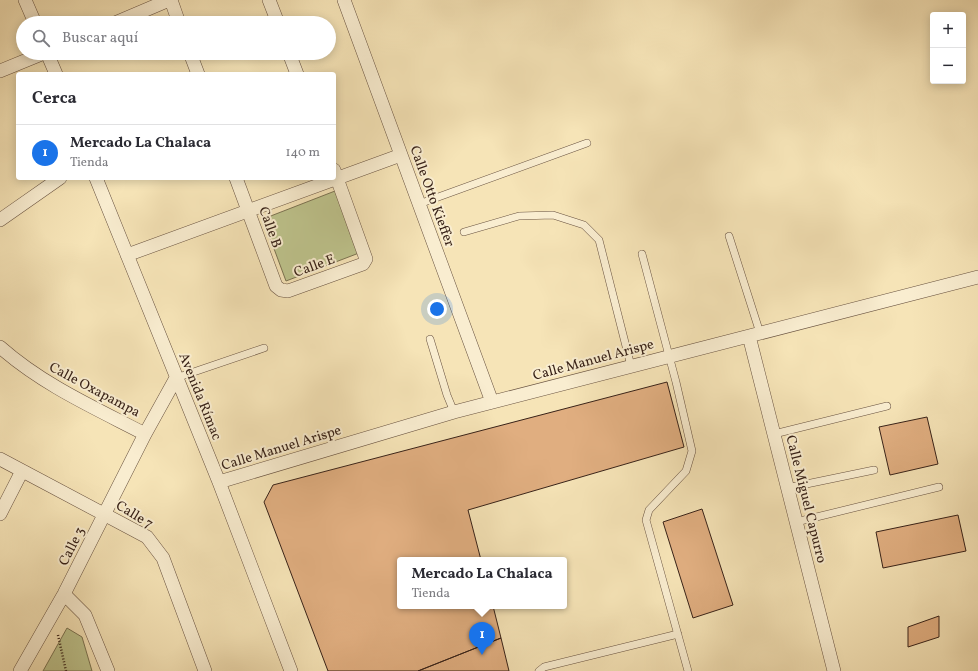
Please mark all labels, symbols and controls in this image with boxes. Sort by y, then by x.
map controls [930,12,966,84]
button: + [930,12,966,48]
search box [16,16,336,60]
icon: search [30,27,52,49]
text: Buscar aquí [62,28,138,49]
button: − [930,48,966,84]
text: Cerca [32,87,77,110]
text: Mercado La Chalaca [70,133,211,154]
street label: Calle Otto Kieffer [405,143,459,250]
text: 1 [42,144,48,162]
text: 140 m [286,144,320,162]
text: Tienda [70,154,109,172]
street label: Calle B [253,204,286,251]
street label: Calle E [291,250,338,283]
your location [427,299,447,319]
street label: Calle Manuel Arispe [531,335,656,386]
street label: Avenida Rímac [173,350,226,443]
street label: Calle Oxapampa [45,358,143,422]
street label: Calle Manuel Arispe [219,421,344,476]
street label: Calle Miguel Capurro [780,433,831,565]
street label: Calle 7 [112,497,157,534]
street label: Calle 3 [55,524,90,569]
popup [397,557,567,609]
text: Mercado La Chalaca [411,564,553,585]
text: Tienda [411,585,450,603]
pin: 1 [469,622,495,655]

